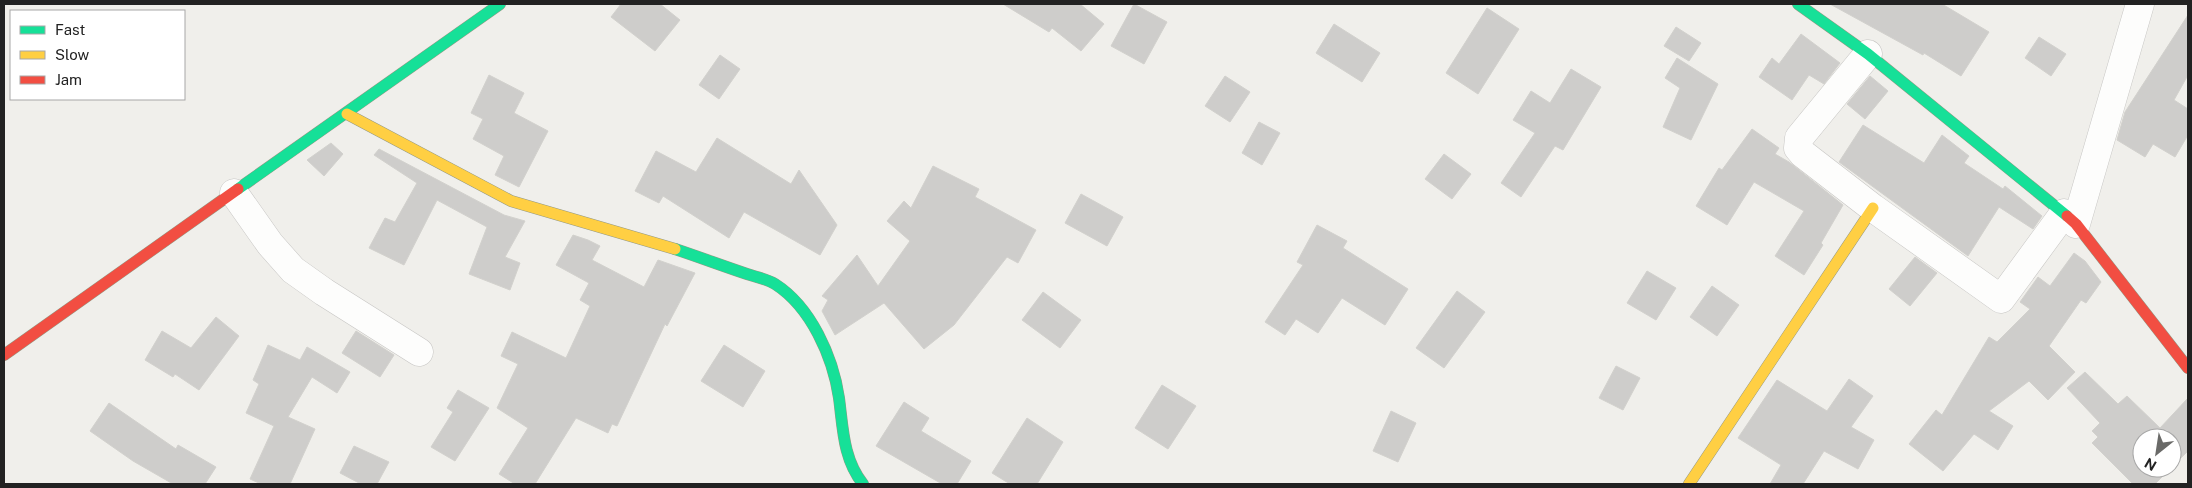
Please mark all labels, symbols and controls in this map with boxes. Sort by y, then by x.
legend [10,10,185,100]
text: Fast [55,21,85,38]
text: Slow [55,46,90,63]
text: Jam [55,71,82,88]
north arrow [2132,428,2182,478]
text: N [2142,455,2159,474]

